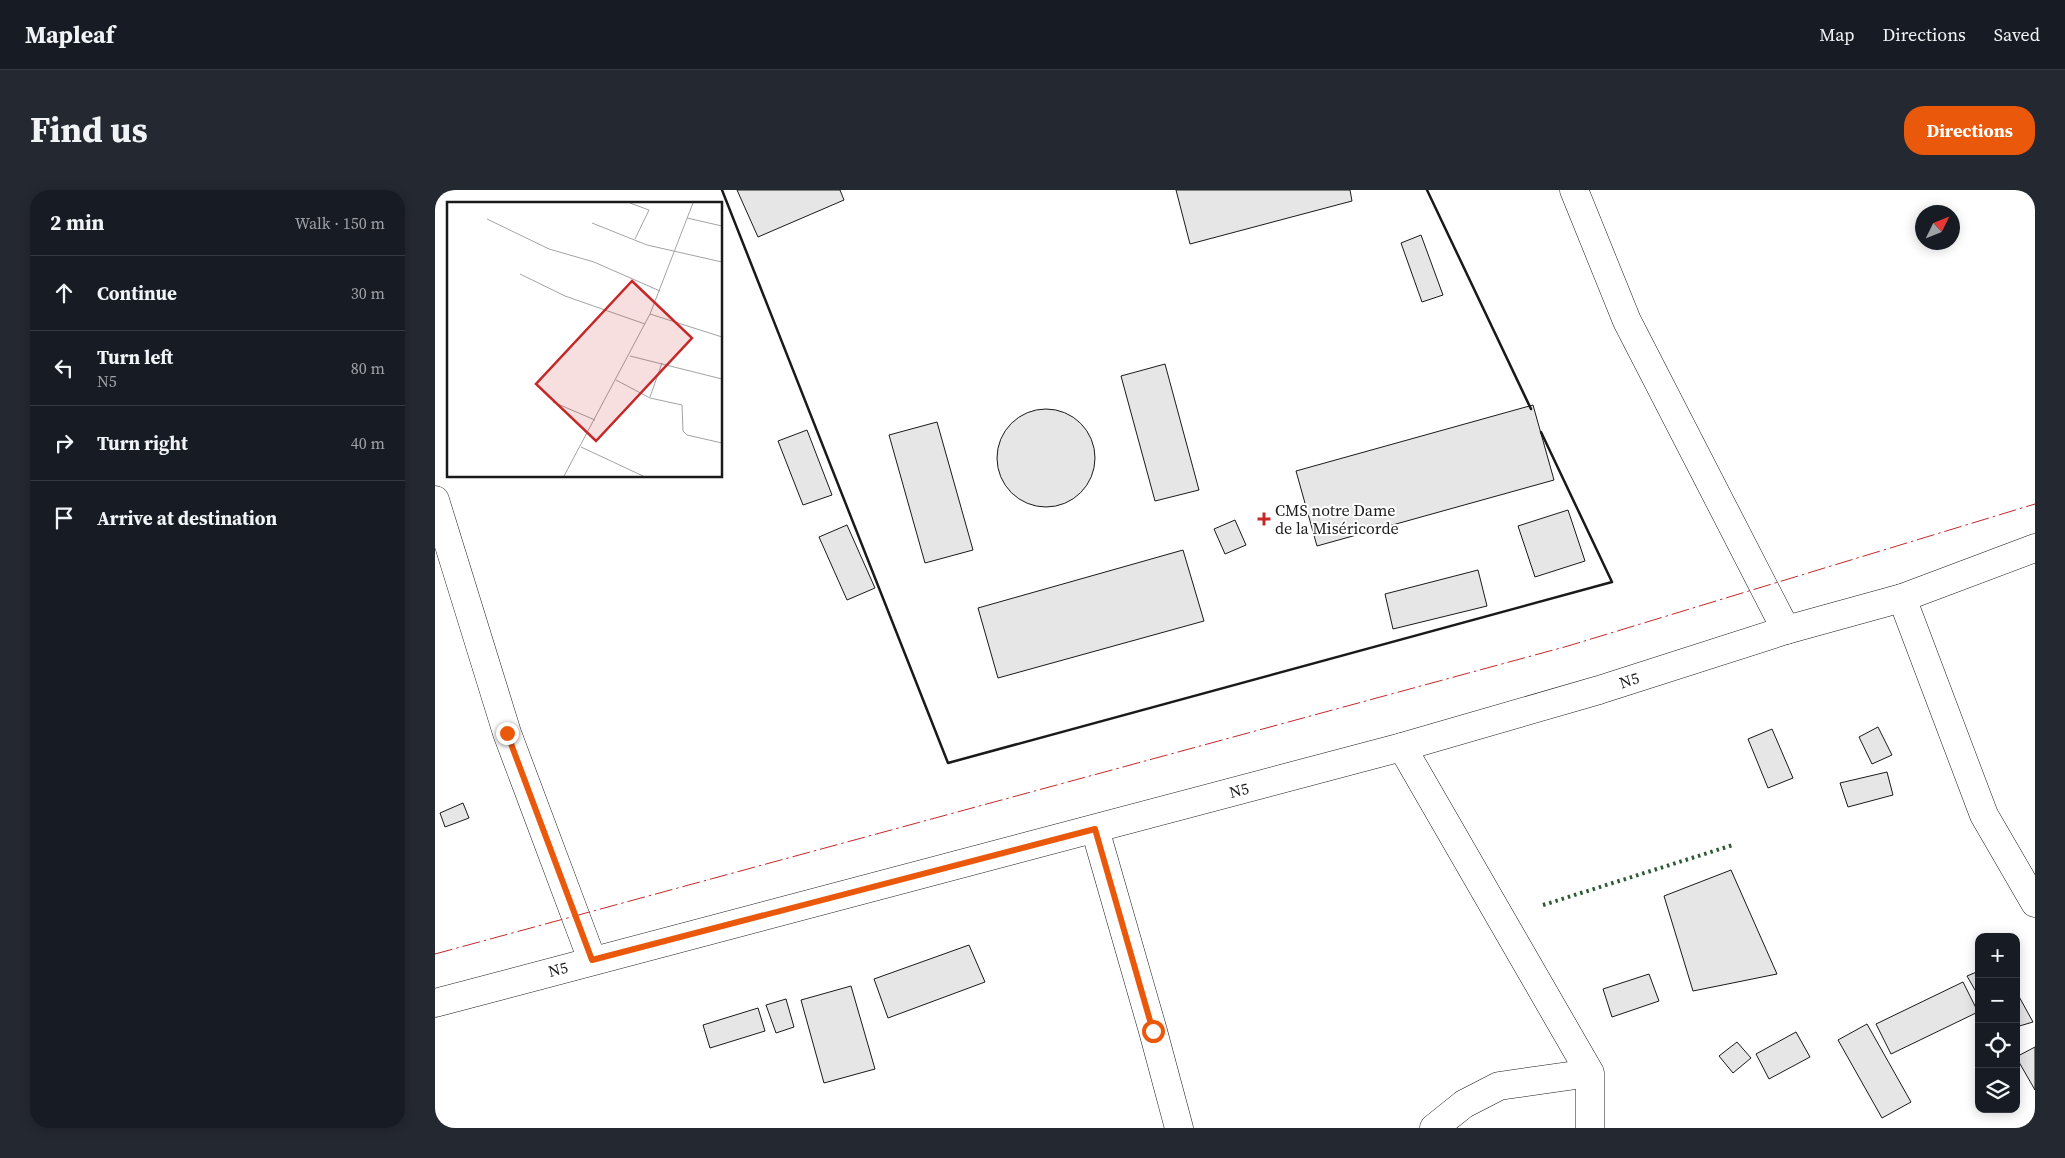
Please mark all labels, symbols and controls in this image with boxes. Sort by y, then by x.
text: Mapleaf [25,18,115,51]
text: Map [1819,22,1855,47]
text: Directions [1883,22,1966,47]
text: Saved [1994,22,2040,47]
text: Find us [30,106,148,154]
button: Directions [1904,106,2035,155]
inset map [447,202,723,478]
north arrow [1915,205,1960,250]
text: 2 min [50,208,105,237]
text: Walk · 150 m [295,212,385,234]
icon: ahead [50,279,78,307]
text: Continue [97,280,177,306]
text: 30 m [351,282,385,304]
text: Turn left [97,344,173,370]
icon: left [50,354,78,382]
text: 80 m [351,357,385,379]
text: N5 [97,370,117,392]
icon: right [50,429,78,457]
text: Turn right [97,430,188,456]
text: 40 m [351,432,385,454]
place label: CMS notre Dame de la Miséricorde [1275,499,1399,539]
icon: arrive [50,504,78,532]
text: Arrive at destination [97,505,277,531]
marker: CMS notre Dame de la Miséricorde [1257,512,1271,526]
street label: N5 [1616,666,1642,694]
route end [496,722,519,745]
street label: N5 [1227,777,1251,803]
map controls [1975,933,2020,1113]
button: + [1975,933,2020,978]
street label: N5 [546,956,570,982]
button: − [1975,978,2020,1023]
route start [1142,1020,1165,1043]
button: locate [1975,1023,2020,1068]
button: layers [1975,1068,2020,1113]

